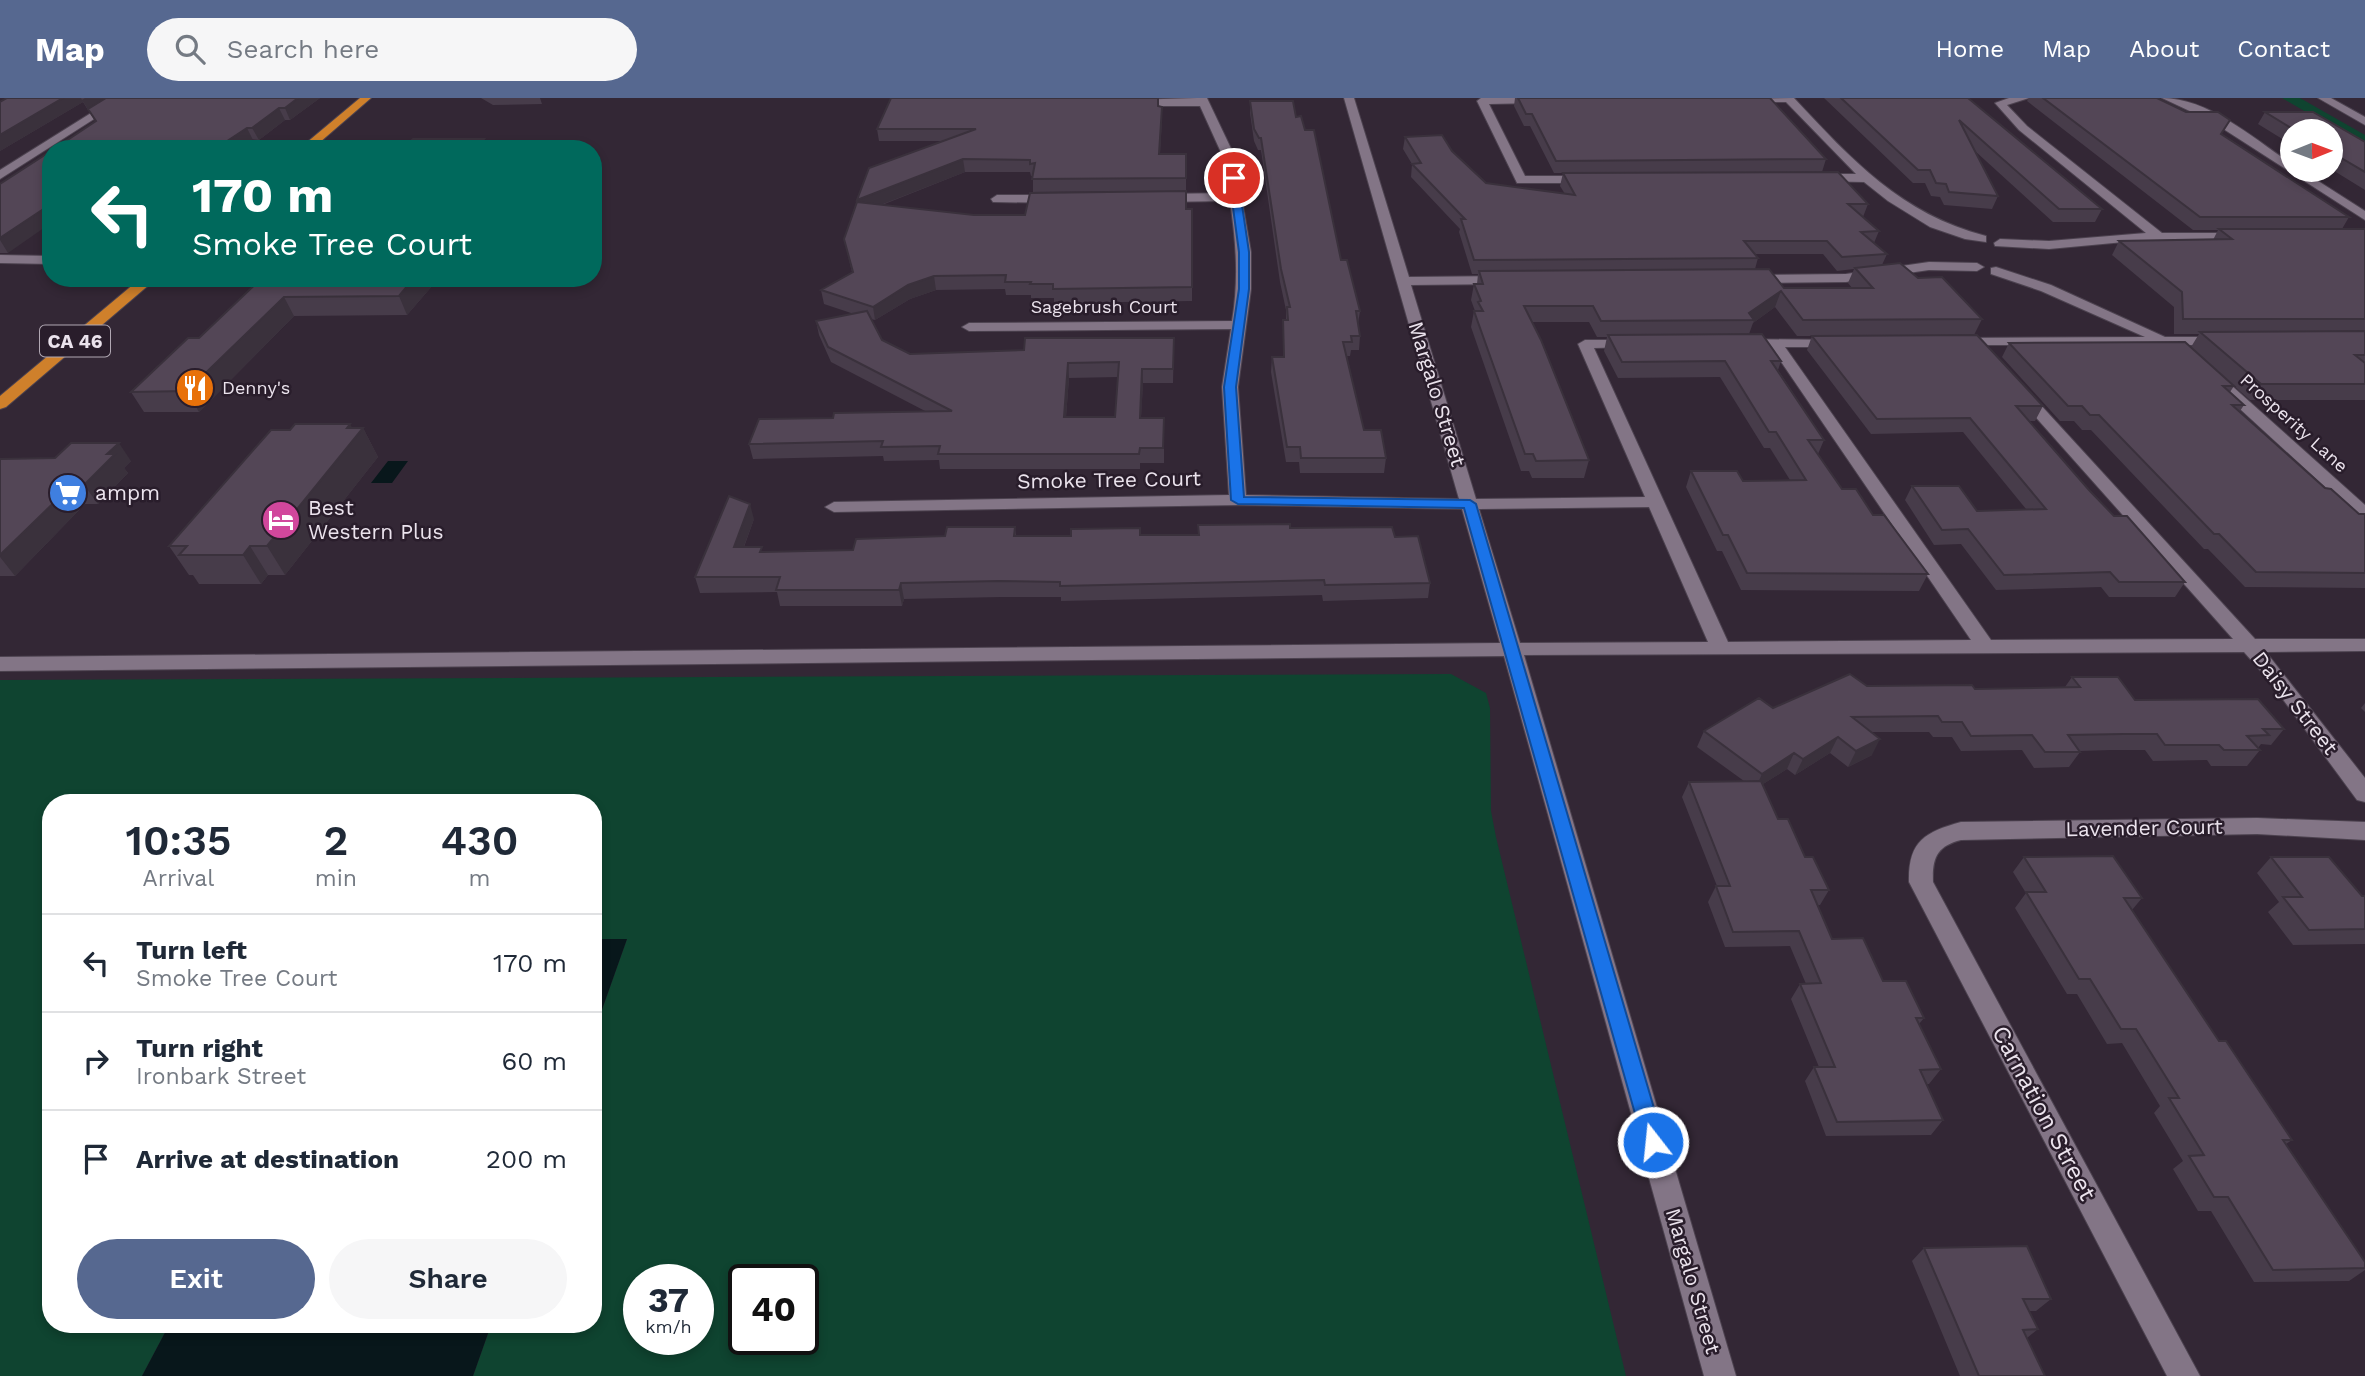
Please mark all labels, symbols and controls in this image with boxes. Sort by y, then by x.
search box [147,18,637,81]
text: Map [35,30,105,69]
icon: search [171,30,209,68]
text: Search here [227,34,379,64]
text: Home [1936,35,2004,63]
text: Map [2042,35,2091,63]
text: About [2129,35,2199,63]
text: Contact [2237,35,2330,63]
north arrow [2280,119,2343,182]
map controls [2280,119,2343,182]
pin [1204,148,1264,208]
icon: arrive [1215,159,1253,197]
text: 170 m [192,166,333,224]
icon: left [77,168,168,259]
text: Smoke Tree Court [192,225,472,263]
street label: Sagebrush Court [1031,296,1178,317]
street label: Margalo Street [1404,318,1471,470]
road number: CA 46 [40,326,110,356]
restaurant icon: Denny's [174,367,216,409]
street label: Prosperity Lane [2236,369,2352,476]
place label: Denny's [222,377,290,398]
street label: Smoke Tree Court [1017,465,1201,494]
supermarket icon: ampm [47,472,89,514]
place label: ampm [95,480,160,505]
place label: Best Western Plus [308,495,444,544]
hotel icon: Best Western Plus [260,499,302,541]
street label: Daisy Street [2247,646,2343,759]
street label: Lavender Court [2065,814,2223,841]
text: 10:35 [125,816,231,865]
text: 2 [324,816,348,865]
text: 430 [441,816,519,865]
text: Arrival [143,865,214,892]
text: min [315,865,357,892]
text: m [469,865,491,892]
text: Turn left [136,935,247,965]
icon: left [77,944,115,982]
text: 170 m [493,948,567,978]
text: Smoke Tree Court [136,965,337,992]
street label: Carnation Street [1986,1021,2102,1205]
text: Turn right [136,1033,263,1063]
icon: right [77,1042,115,1080]
text: 60 m [501,1046,567,1076]
text: Ironbark Street [136,1063,306,1090]
position arrow [1616,1105,1690,1179]
icon: arrive [77,1140,115,1178]
text: Arrive at destination [136,1144,399,1174]
text: 200 m [486,1144,567,1174]
street label: Margalo Street [1661,1205,1726,1357]
button: Exit [77,1239,315,1319]
button: Share [329,1239,567,1319]
speed limit sign: 40 [728,1264,819,1355]
text: 37 [648,1279,689,1321]
text: km/h [645,1316,692,1337]

